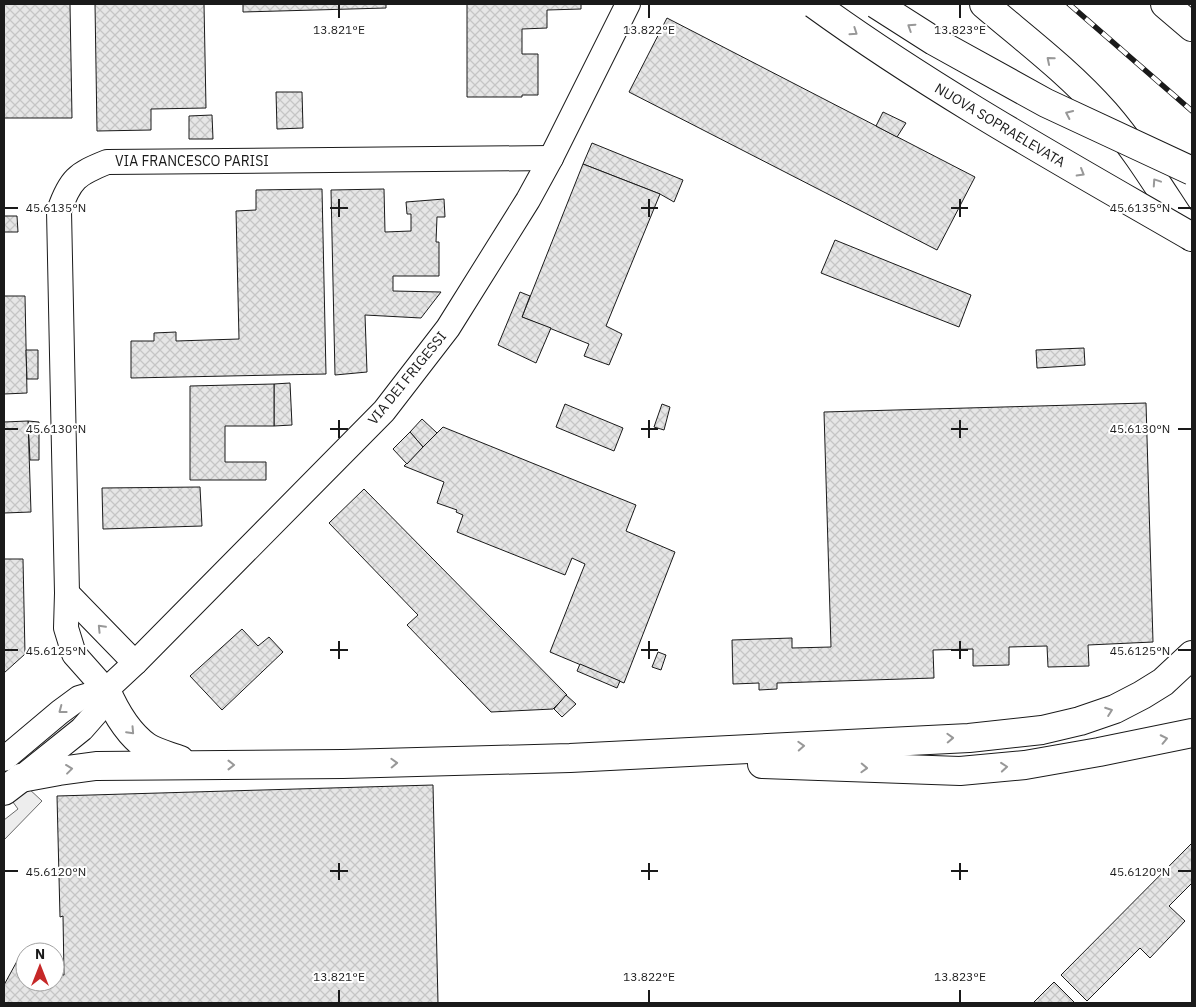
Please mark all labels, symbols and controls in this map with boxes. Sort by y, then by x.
text: 13.821°E [313,22,365,37]
text: 13.822°E [623,22,675,37]
text: 13.823°E [934,22,986,37]
one-way arrow [908,23,917,33]
one-way arrow [848,26,858,35]
one-way arrow [1047,57,1056,65]
street label: NUOVA SOPRAELEVATA [931,79,1069,171]
one-way arrow [1065,110,1074,120]
street label: VIA FRANCESCO PARISI [115,152,269,170]
one-way arrow [1076,167,1085,177]
one-way arrow [1152,179,1162,188]
text: 45.6135°N [26,200,86,215]
text: 45.6135°N [1110,200,1170,215]
street label: VIA DEI FRIGESSI [364,328,450,428]
text: 45.6130°N [26,421,86,436]
text: 45.6130°N [1110,421,1170,436]
one-way arrow [98,625,107,634]
text: 45.6125°N [26,643,86,658]
text: 45.6125°N [1110,643,1170,658]
one-way arrow [59,705,68,713]
one-way arrow [1104,707,1113,717]
one-way arrow [125,726,134,735]
one-way arrow [946,733,954,744]
one-way arrow [1159,734,1168,745]
one-way arrow [797,741,805,752]
one-way arrow [390,758,398,768]
one-way arrow [228,760,235,770]
one-way arrow [1000,761,1008,772]
one-way arrow [860,762,868,773]
one-way arrow [65,764,73,775]
text: 45.6120°N [26,864,86,879]
text: 45.6120°N [1110,864,1170,879]
north arrow [15,942,65,992]
text: N [35,945,45,963]
text: 13.821°E [313,969,365,984]
text: 13.822°E [623,969,675,984]
text: 13.823°E [934,969,986,984]

